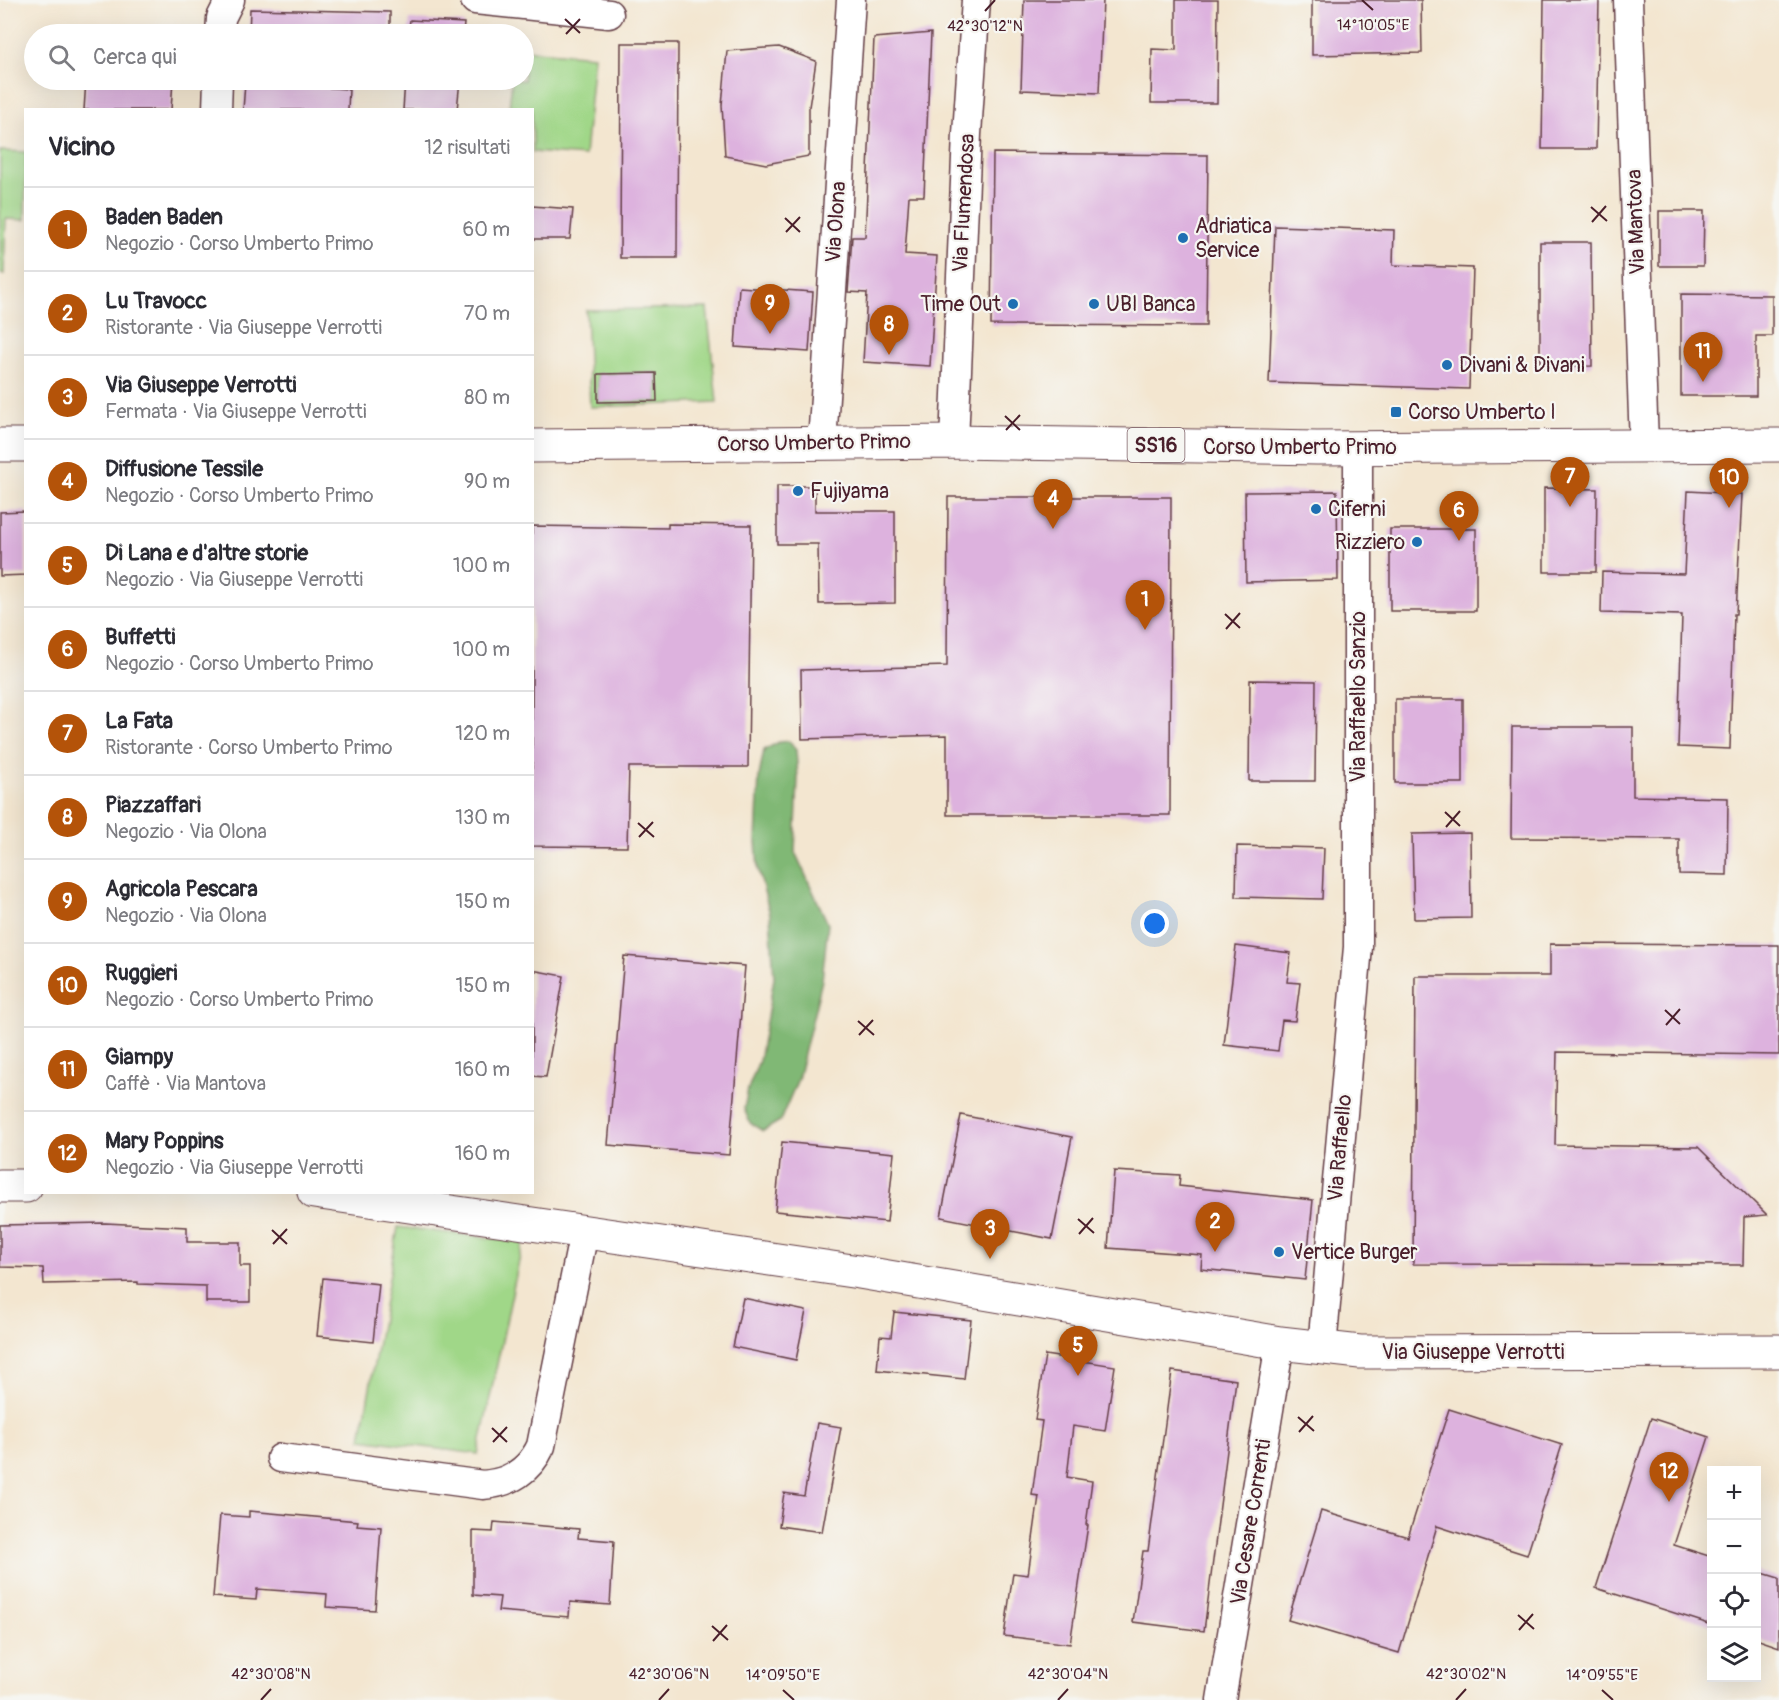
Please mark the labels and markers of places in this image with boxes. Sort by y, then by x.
place label: Adriatica Service [1195,213,1272,264]
marker: Adriatica Service [1176,231,1190,245]
pin: 9 [750,284,790,334]
place label: Time Out [920,291,1002,318]
place label: UBI Banca [1106,291,1196,318]
marker: Time Out [1006,297,1020,311]
marker: UBI Banca [1087,297,1101,311]
pin: 8 [870,306,908,355]
pin: 11 [1684,332,1722,382]
place label: Divani & Divani [1459,352,1585,379]
marker: Divani & Divani [1440,358,1454,372]
place label: Corso Umberto I [1408,399,1556,426]
marker: Corso Umberto I [1389,405,1403,419]
pin: 7 [1550,458,1590,507]
pin: 10 [1710,458,1748,508]
place label: Fujiyama [810,478,889,505]
pin: 4 [1034,480,1072,529]
marker: Fujiyama [791,484,805,498]
pin: 6 [1440,492,1478,541]
place label: Ciferni [1328,496,1386,523]
marker: Ciferni [1309,502,1323,516]
place label: Rizziero [1335,529,1405,556]
marker: Rizziero [1410,535,1424,549]
pin: 1 [1126,580,1164,630]
pin: 2 [1196,1202,1234,1252]
pin: 3 [970,1210,1010,1259]
place label: Vertice Burger [1291,1239,1418,1266]
marker: Vertice Burger [1272,1245,1286,1259]
pin: 5 [1058,1326,1098,1376]
pin: 12 [1650,1452,1688,1502]

